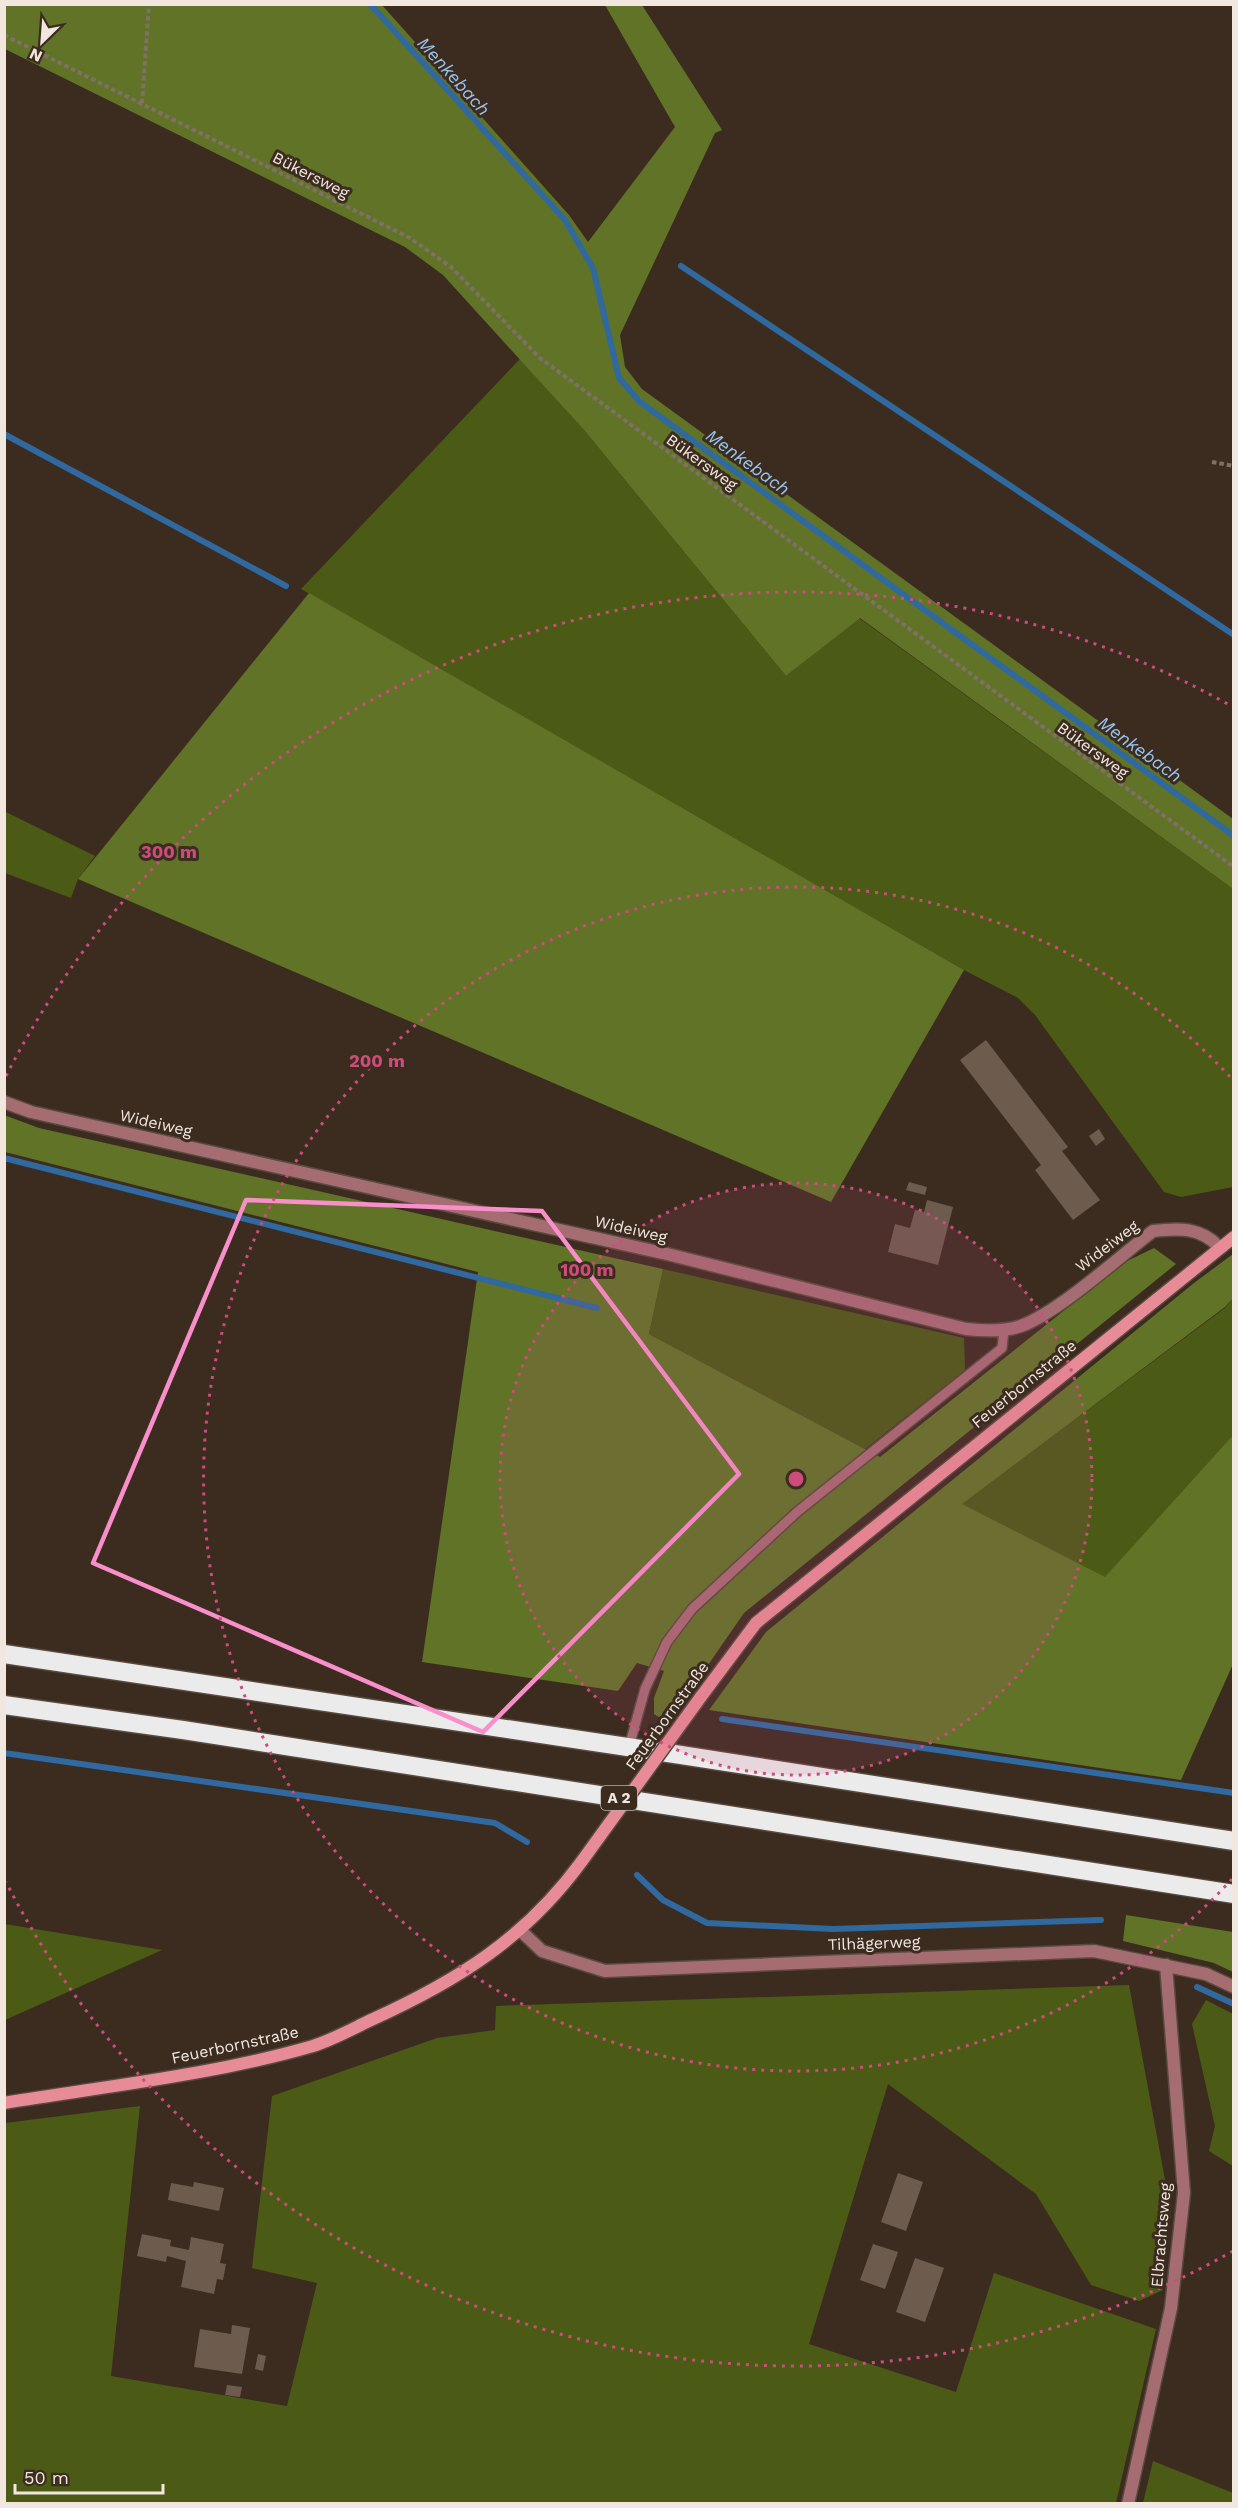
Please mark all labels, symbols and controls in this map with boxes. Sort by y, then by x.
north arrow [12,12,72,72]
water label: Menkebach [413,32,495,120]
text: N [26,44,45,66]
street label: Bükersweg [270,148,353,203]
water label: Menkebach [702,425,794,499]
street label: Bükersweg [663,430,742,494]
water label: Menkebach [1094,712,1186,786]
street label: Bükersweg [1054,718,1133,782]
text: 300 m [141,841,197,862]
text: 200 m [349,1050,405,1071]
street label: Wideiweg [118,1105,195,1141]
street label: Wideiweg [593,1211,670,1247]
street label: Wideiweg [1072,1216,1143,1276]
text: 100 m [560,1259,614,1280]
street label: Feuerbornstraße [968,1336,1080,1432]
centre of rings [786,1469,806,1489]
street label: Feuerbornstraße [621,1658,713,1774]
road number: A 2 [601,1786,637,1810]
street label: Tilhägerweg [827,1932,921,1954]
street label: Feuerbornstraße [170,2022,300,2068]
street label: Elbrachtsweg [1147,2182,1175,2288]
scale bar [15,2457,164,2495]
text: 50 m [24,2467,69,2488]

